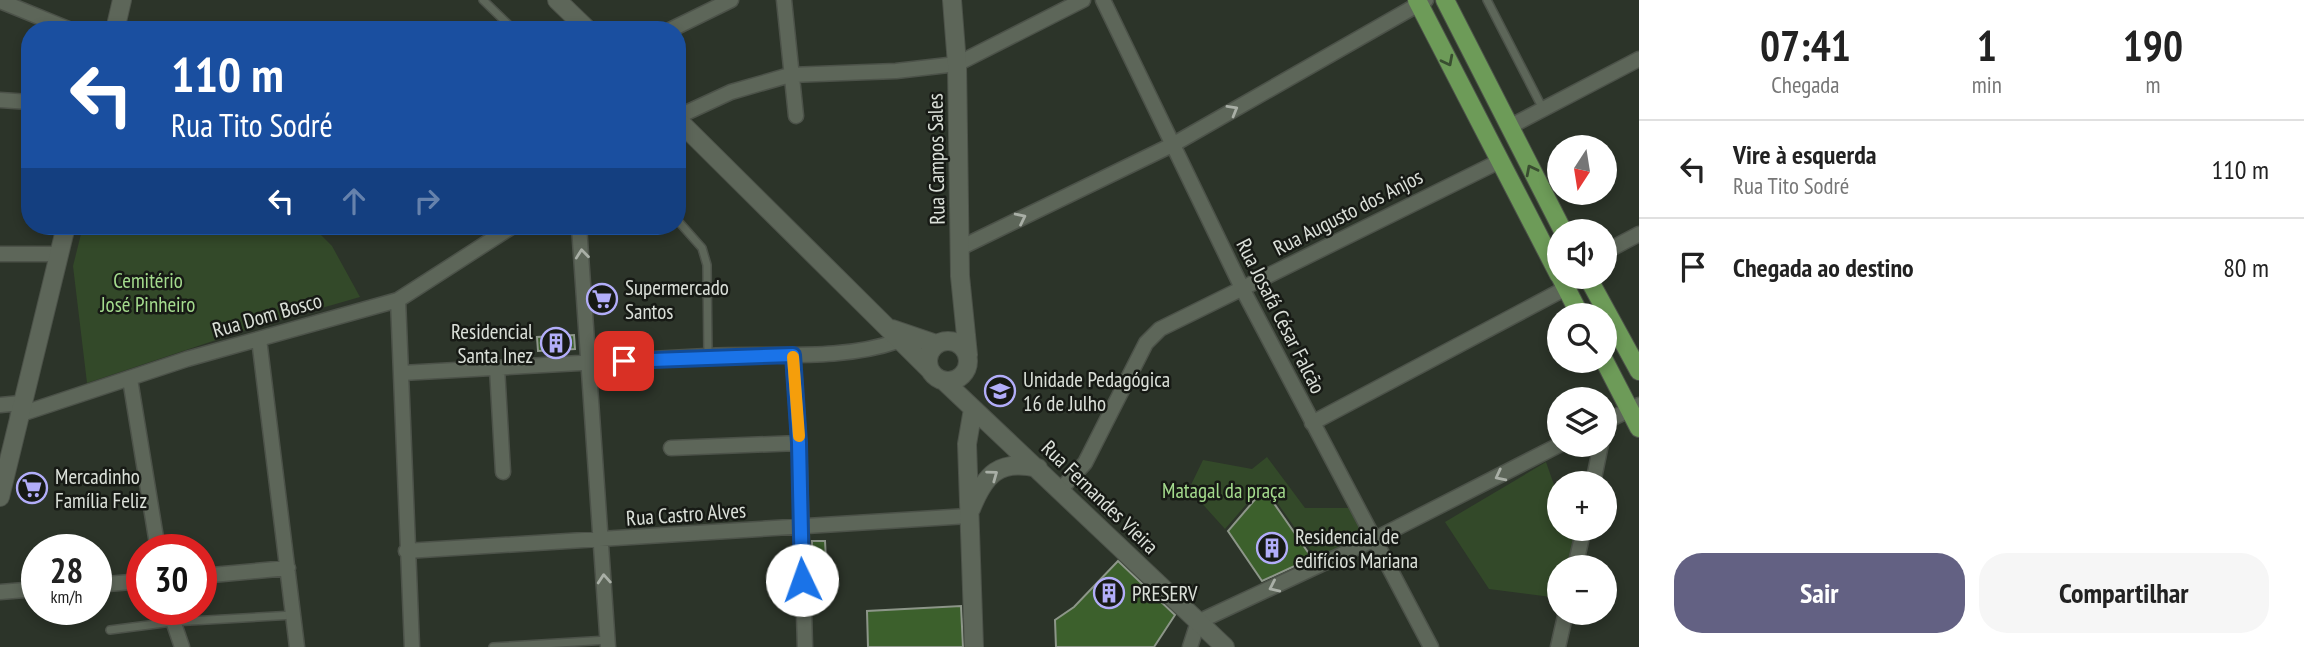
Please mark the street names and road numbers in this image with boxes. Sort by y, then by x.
street label: Rua Campos Sales [921,93,951,225]
street label: Rua Augusto dos Anjos [1269,163,1427,261]
street label: Rua Josafá César Falcão [1230,234,1332,398]
street label: Rua Dom Bosco [209,287,325,343]
street label: Rua Fernandes Vieira [1036,434,1164,560]
street label: Rua Castro Alves [625,496,747,532]

